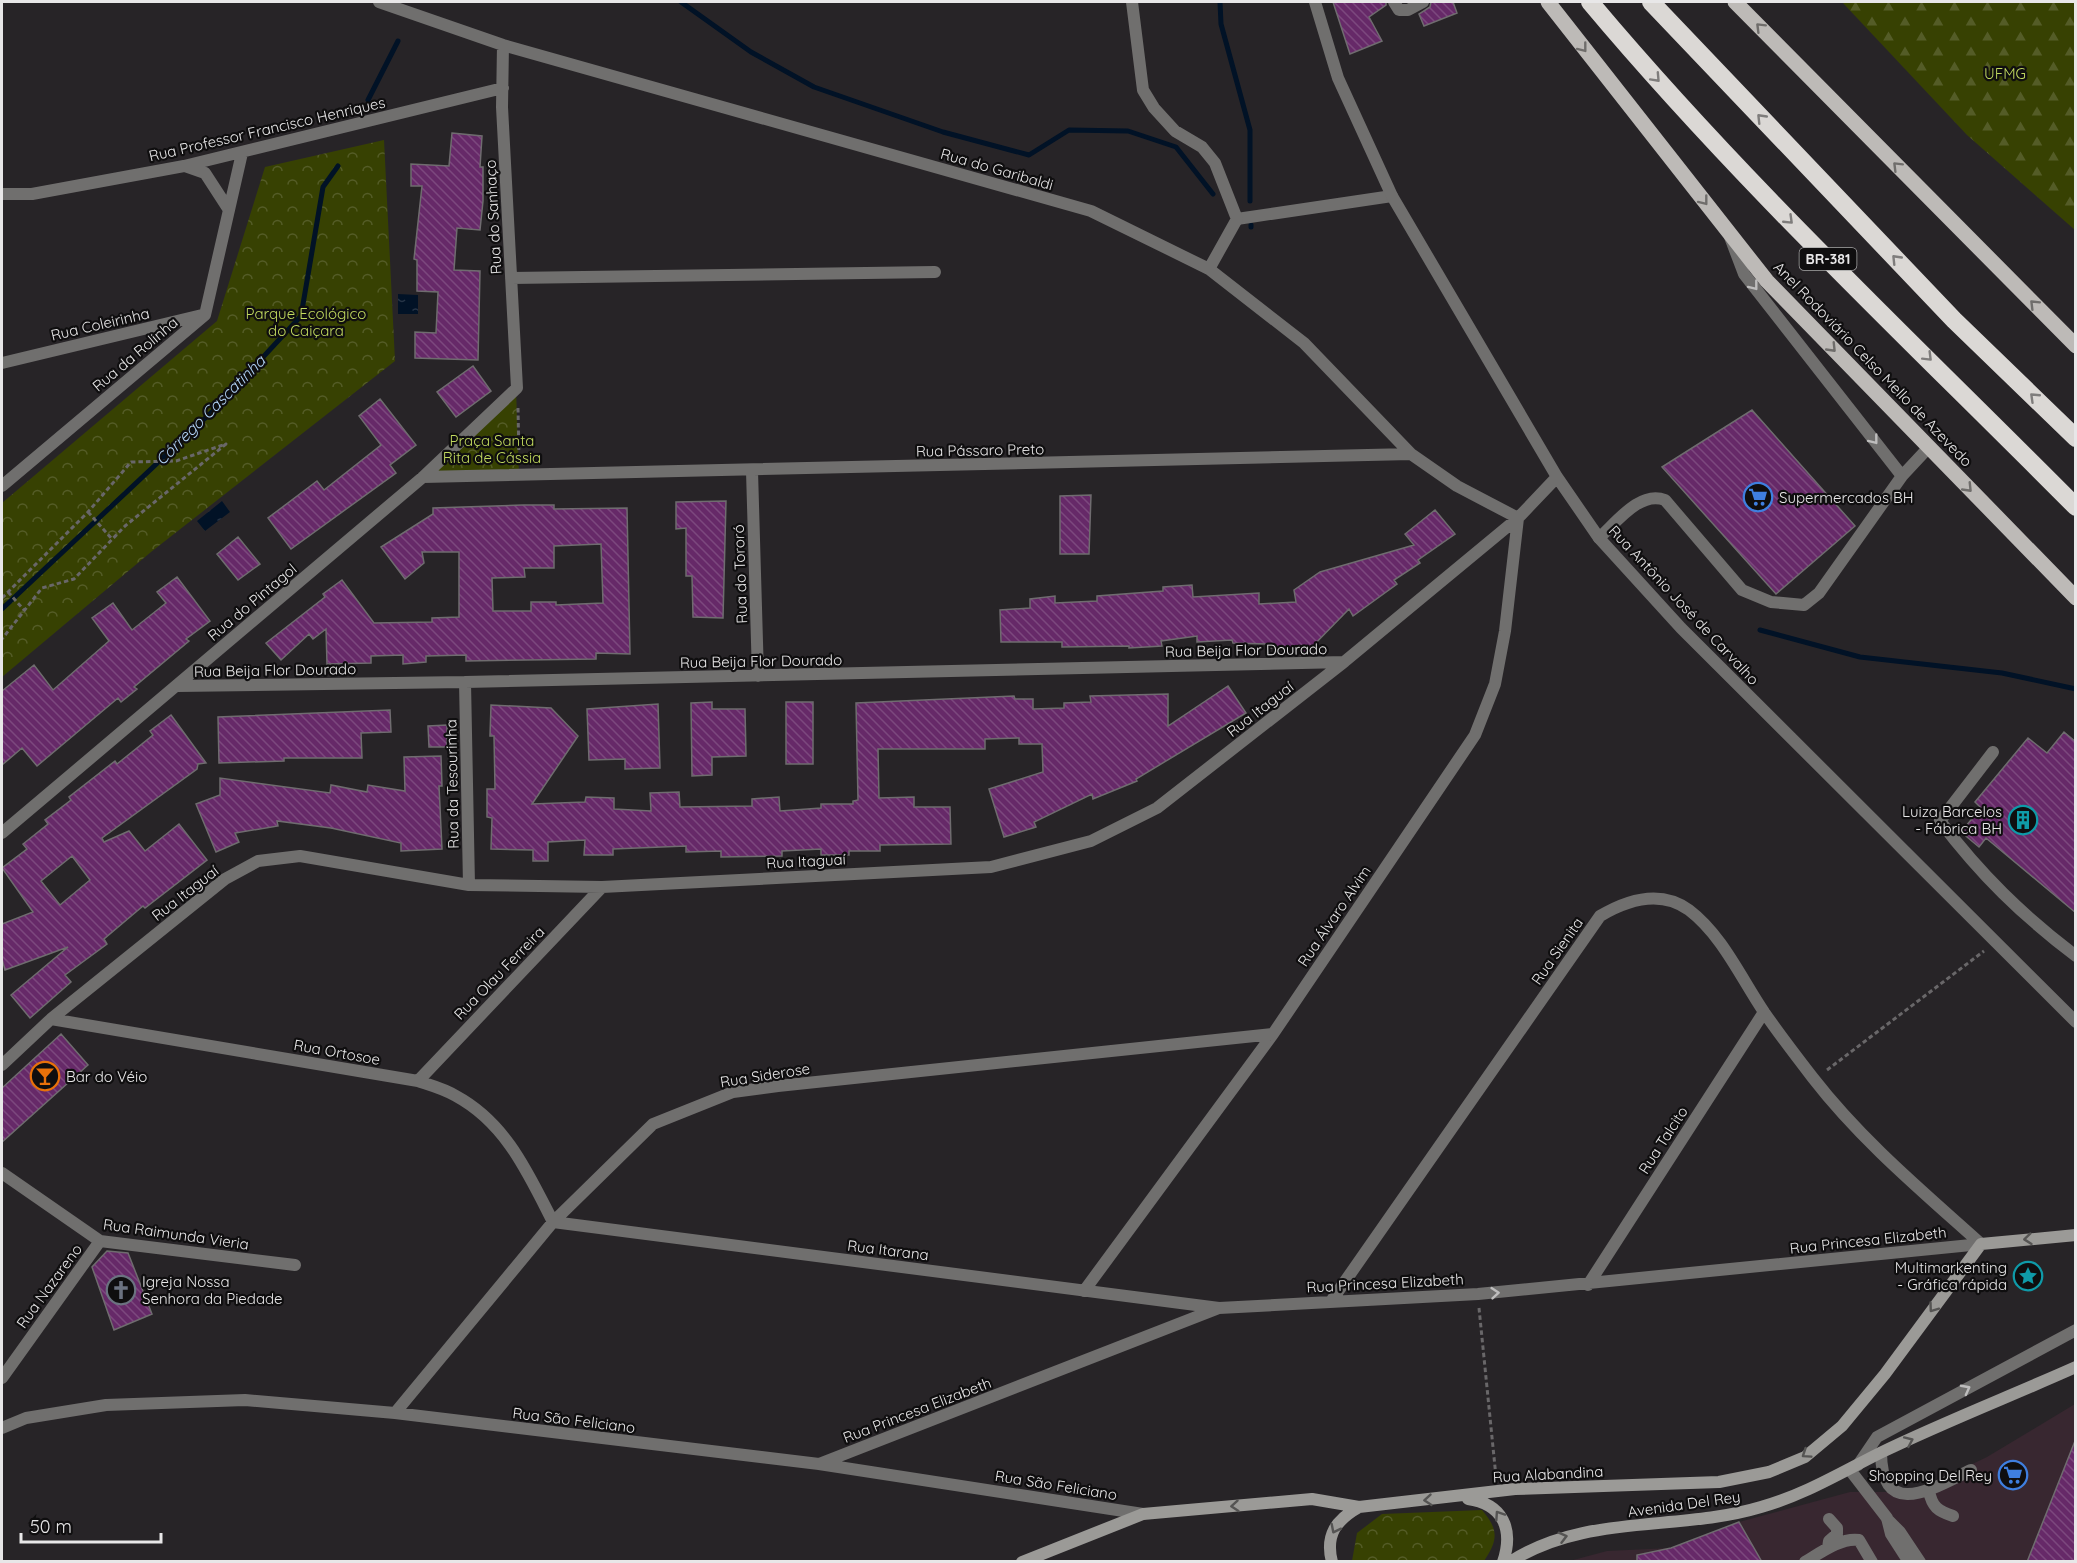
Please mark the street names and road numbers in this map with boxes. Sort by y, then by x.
street label: Rua Professor Francisco Henriques [147,93,387,165]
street label: Rua do Garibaldi [938,144,1056,194]
street label: Rua do Sanhaço [481,159,505,275]
road number: BR-381 [1800,248,1856,270]
street label: Anel Rodoviário Celso Mello de Azevedo [1770,257,1976,471]
street label: Rua Coleirinha [49,303,151,345]
street label: Rua da Rolinha [88,313,182,395]
street label: Rua Pássaro Preto [916,439,1044,461]
street label: Rua Antônio José de Carvalho [1605,521,1763,689]
street label: Rua do Tororó [729,524,751,624]
street label: Rua do Pintagol [204,559,300,645]
street label: Rua Beija Flor Dourado [1165,639,1327,661]
street label: Rua Beija Flor Dourado [680,650,842,672]
street label: Rua Beija Flor Dourado [194,659,356,681]
street label: Rua Itaguaí [1223,677,1298,741]
street label: Rua da Tesourinha [441,719,463,849]
street label: Rua Itaguaí [766,849,847,873]
street label: Rua Itaguaí [148,861,223,925]
street label: Rua Álvaro Alvim [1293,862,1375,970]
street label: Rua Sienita [1527,914,1587,988]
street label: Rua Olau Ferreira [450,922,548,1024]
street label: Rua Ortosoe [292,1035,382,1069]
street label: Rua Siderose [719,1059,811,1091]
street label: Rua Talcito [1634,1103,1692,1177]
street label: Rua Raimunda Vieria [102,1214,250,1254]
street label: Rua Princesa Elizabeth [1789,1222,1947,1258]
street label: Rua Itarana [846,1236,930,1264]
street label: Rua Nazareno [12,1240,86,1332]
street label: Rua Princesa Elizabeth [1306,1269,1464,1297]
street label: Rua Princesa Elizabeth [840,1373,994,1447]
street label: Rua São Feliciano [512,1403,636,1437]
street label: Rua Alabandina [1492,1462,1604,1486]
street label: Rua São Feliciano [994,1466,1118,1504]
street label: Avenida Del Rey [1626,1487,1742,1521]

